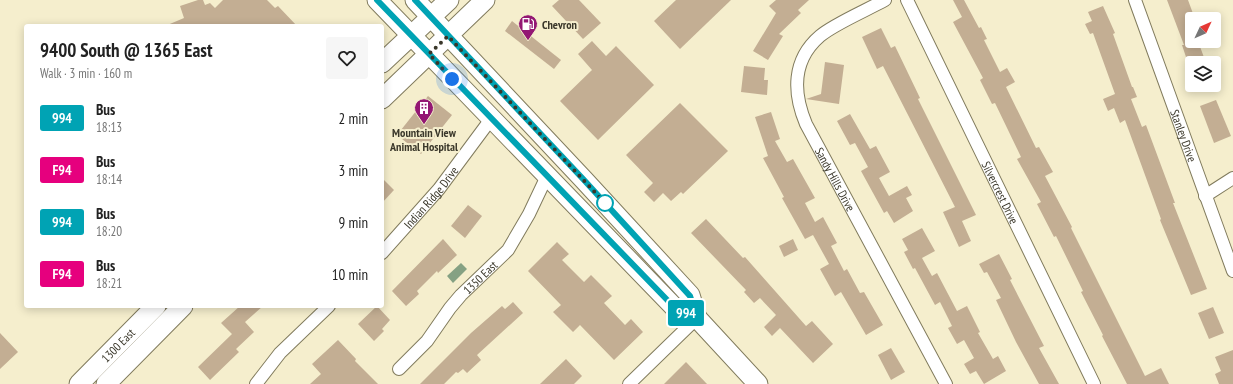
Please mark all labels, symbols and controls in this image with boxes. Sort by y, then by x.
north arrow [1185,12,1221,48]
map controls [1185,12,1221,92]
fuel station icon: Chevron [517,13,539,41]
place label: Chevron [542,17,577,32]
button: heart [326,37,368,79]
text: 9400 South @ 1365 East [40,38,213,62]
button: layers [1185,56,1221,92]
text: Walk · 3 min · 160 m [40,65,132,82]
your location [442,69,462,89]
building icon: Mountain View Animal Hospital [413,97,435,125]
text: Bus [96,100,115,119]
street label: Stanley Drive [1168,107,1200,164]
text: 994 [52,109,72,127]
text: 2 min [338,109,368,128]
text: 18:13 [96,119,122,136]
place label: Mountain View Animal Hospital [389,125,458,154]
street label: Sandy Hills Drive [812,145,859,214]
text: Bus [96,152,115,171]
street label: Silvercrest Drive [979,159,1022,226]
text: F94 [52,161,72,179]
text: 3 min [338,161,368,180]
street label: Indian Ridge Drive [400,163,461,231]
text: 18:14 [96,171,122,188]
unlabelled marker [596,194,614,212]
text: Bus [96,204,115,223]
text: 994 [52,213,72,231]
text: 9 min [338,213,368,232]
text: 18:20 [96,223,122,240]
text: Bus [96,256,115,275]
street label: 1350 East [460,257,501,297]
text: F94 [52,265,72,283]
text: 10 min [332,265,368,284]
text: 18:21 [96,275,122,292]
line badge: 994 [663,300,709,326]
text: 994 [676,304,696,322]
street label: 1300 East [98,324,138,365]

